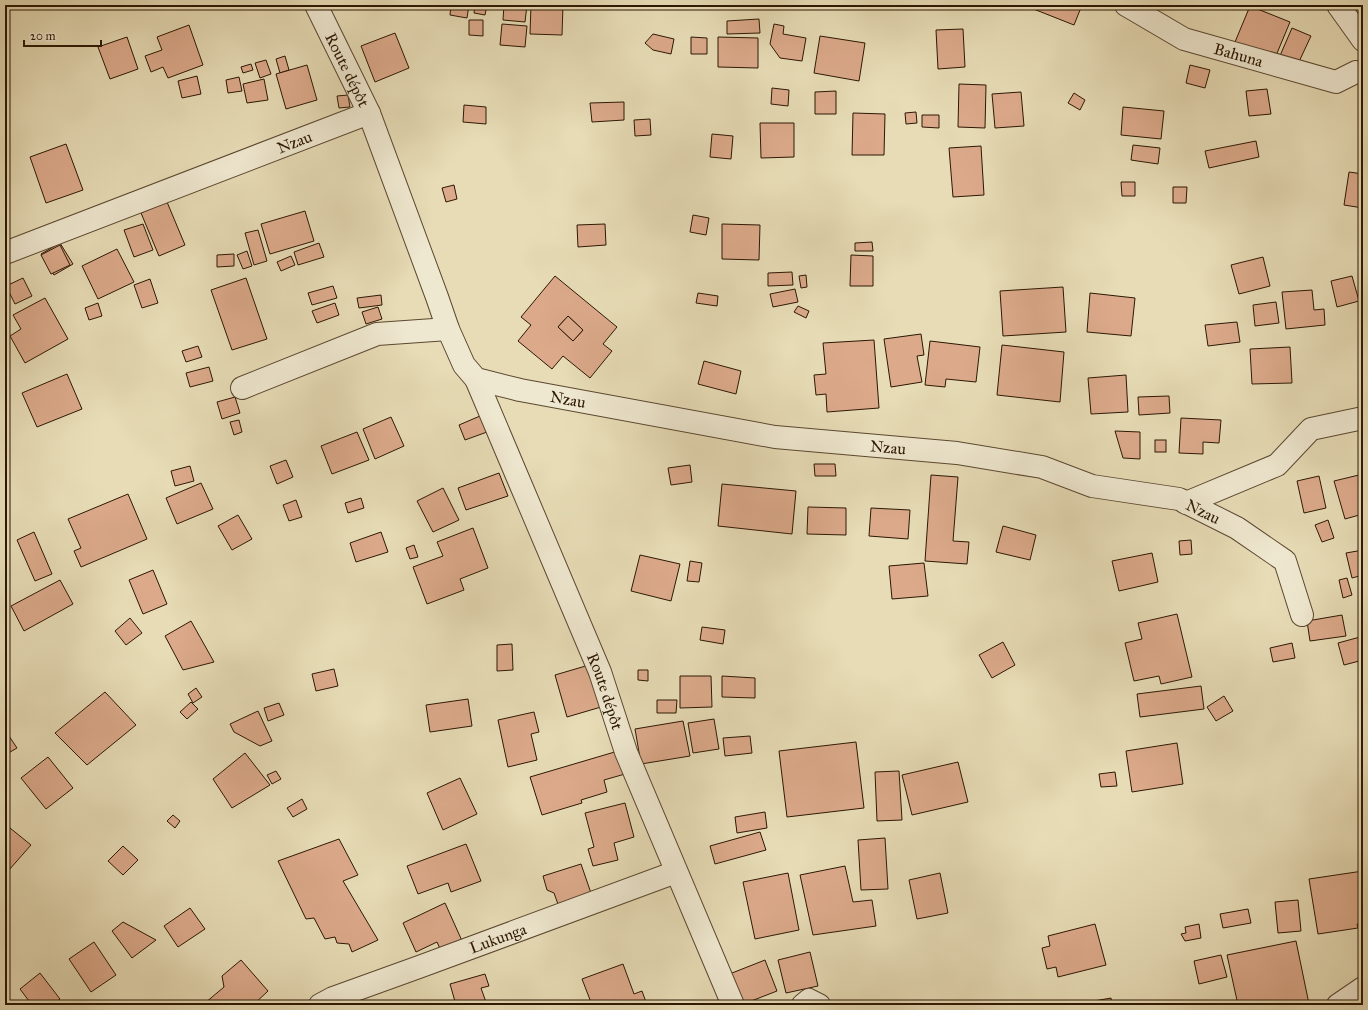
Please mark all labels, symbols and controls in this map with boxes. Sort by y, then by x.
scale bar [24,22,101,48]
text: 20 m [30,29,56,43]
street label: Route dépôt [321,30,374,110]
street label: Bahuna [1212,39,1265,71]
street label: Nzau [274,127,315,158]
street label: Nzau [549,387,588,412]
street label: Nzau [869,436,907,459]
street label: Nzau [1183,495,1224,528]
street label: Route dépôt [583,650,627,732]
street label: Lukunga [467,919,529,958]

